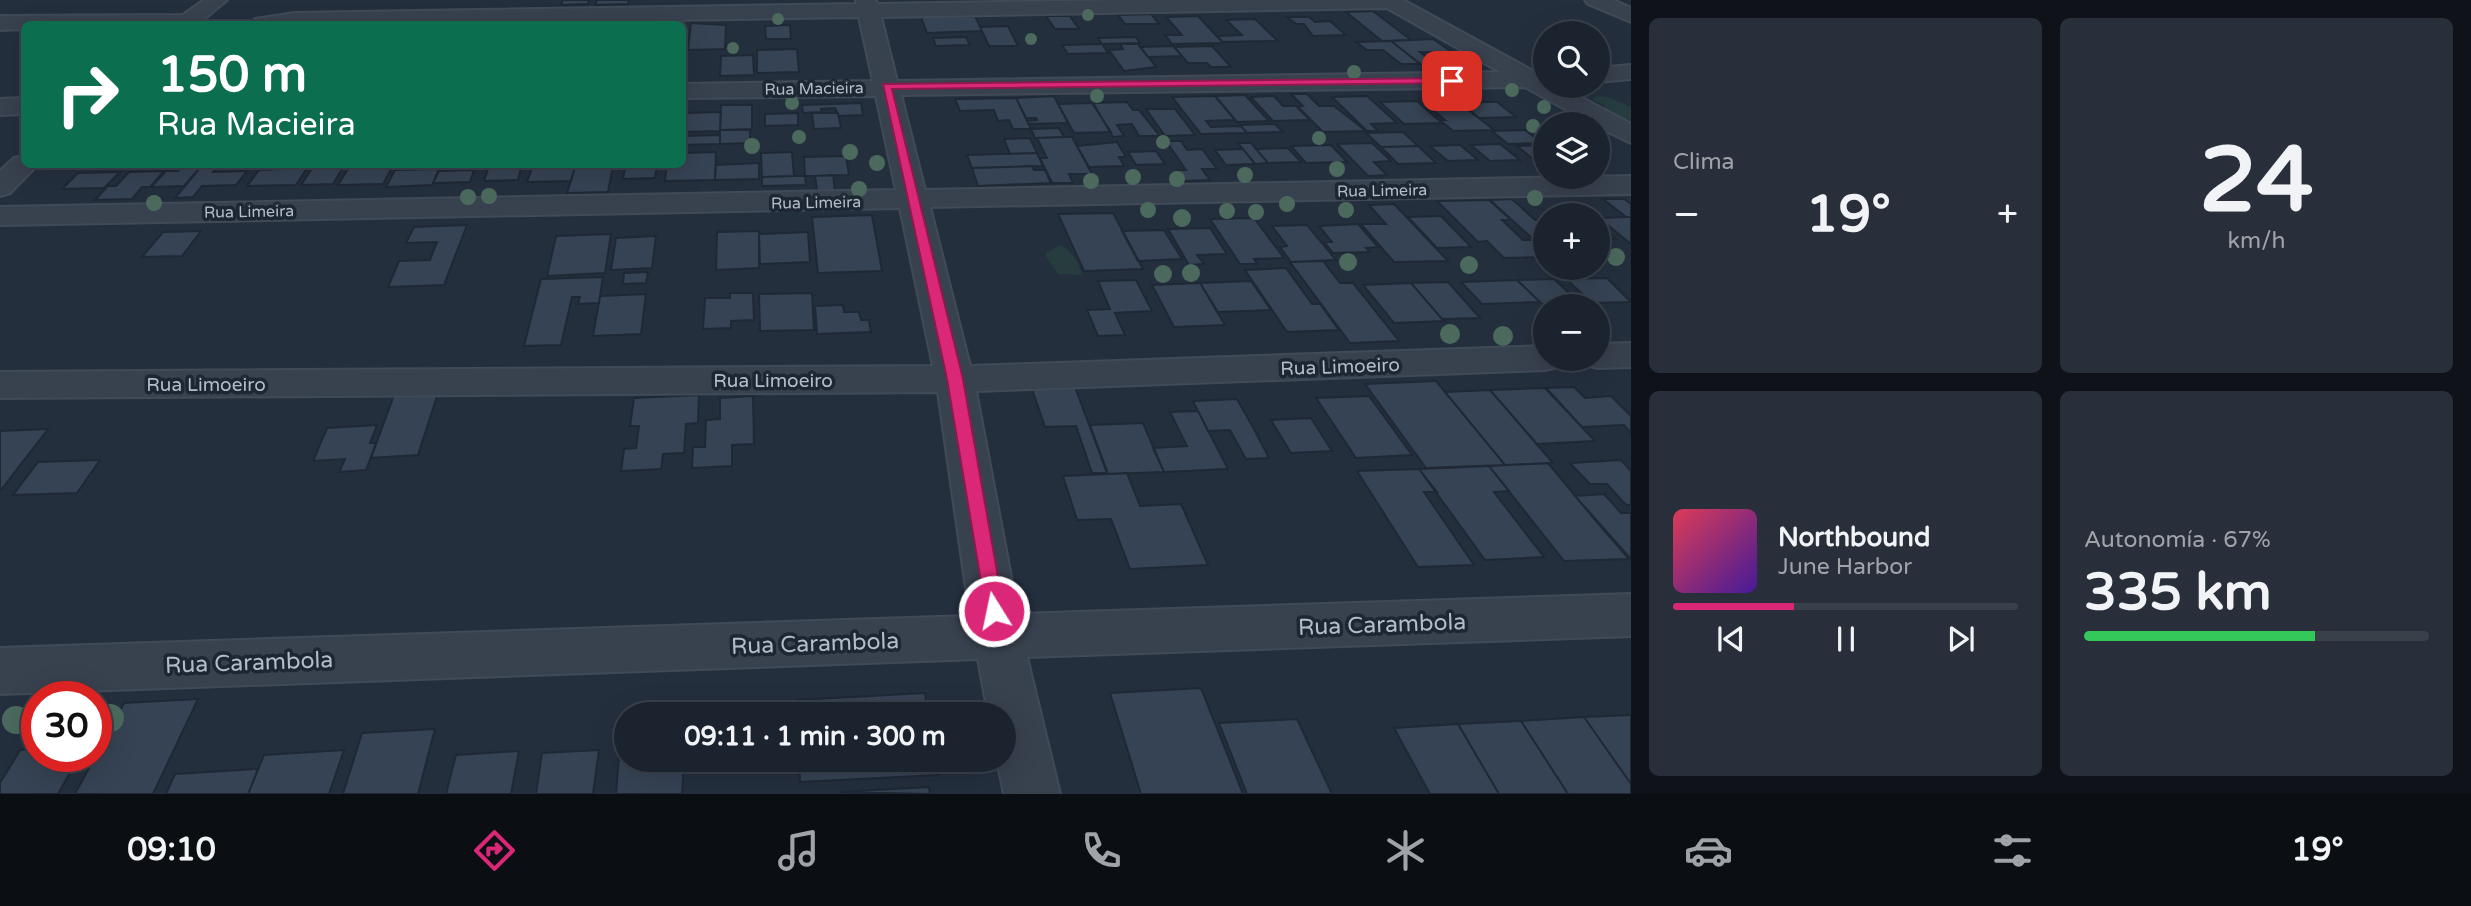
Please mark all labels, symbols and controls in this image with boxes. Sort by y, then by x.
map controls [1533,21,1610,371]
button: search [1533,21,1610,98]
text: 150 m [157,46,307,105]
icon: right [42,49,133,140]
pin [1422,51,1482,111]
icon: arrive [1433,62,1471,100]
street label: Rua Macieira [764,78,864,100]
text: Rua Macieira [157,106,356,144]
button: layers [1533,112,1610,189]
text: 24 [2199,126,2314,236]
text: Clima [1673,148,1734,176]
street label: Rua Limeira [1337,180,1427,202]
text: 19° [1806,183,1891,246]
street label: Rua Limeira [771,192,861,214]
text: − [1673,192,1700,238]
text: + [1997,192,2018,238]
street label: Rua Limeira [204,201,294,223]
button: + [1533,203,1610,280]
text: km/h [2228,227,2285,255]
button: − [1533,294,1610,371]
street label: Rua Limoeiro [1280,354,1400,380]
street label: Rua Limoeiro [713,370,833,392]
street label: Rua Limoeiro [146,374,266,396]
text: Northbound [1778,522,1930,553]
text: Autonomía · 67% [2084,526,2271,554]
text: June Harbor [1778,553,1912,581]
text: 335 km [2084,561,2272,624]
position arrow [957,574,1031,648]
street label: Rua Carambola [1297,608,1467,642]
icon: previous [1712,620,1750,658]
icon: pause [1827,620,1865,658]
icon: next [1942,620,1980,658]
street label: Rua Carambola [730,627,900,661]
street label: Rua Carambola [164,646,334,680]
speed limit sign: 30 [21,681,112,772]
text: 09:11 · 1 min · 300 m [684,721,946,752]
icon: directions [470,826,519,875]
icon: music [774,826,823,875]
icon: phone [1077,826,1126,875]
icon: climate [1381,826,1430,875]
icon: car [1684,826,1733,875]
icon: filters [1988,826,2037,875]
text: 09:10 [127,831,216,869]
text: 19° [2291,831,2344,869]

